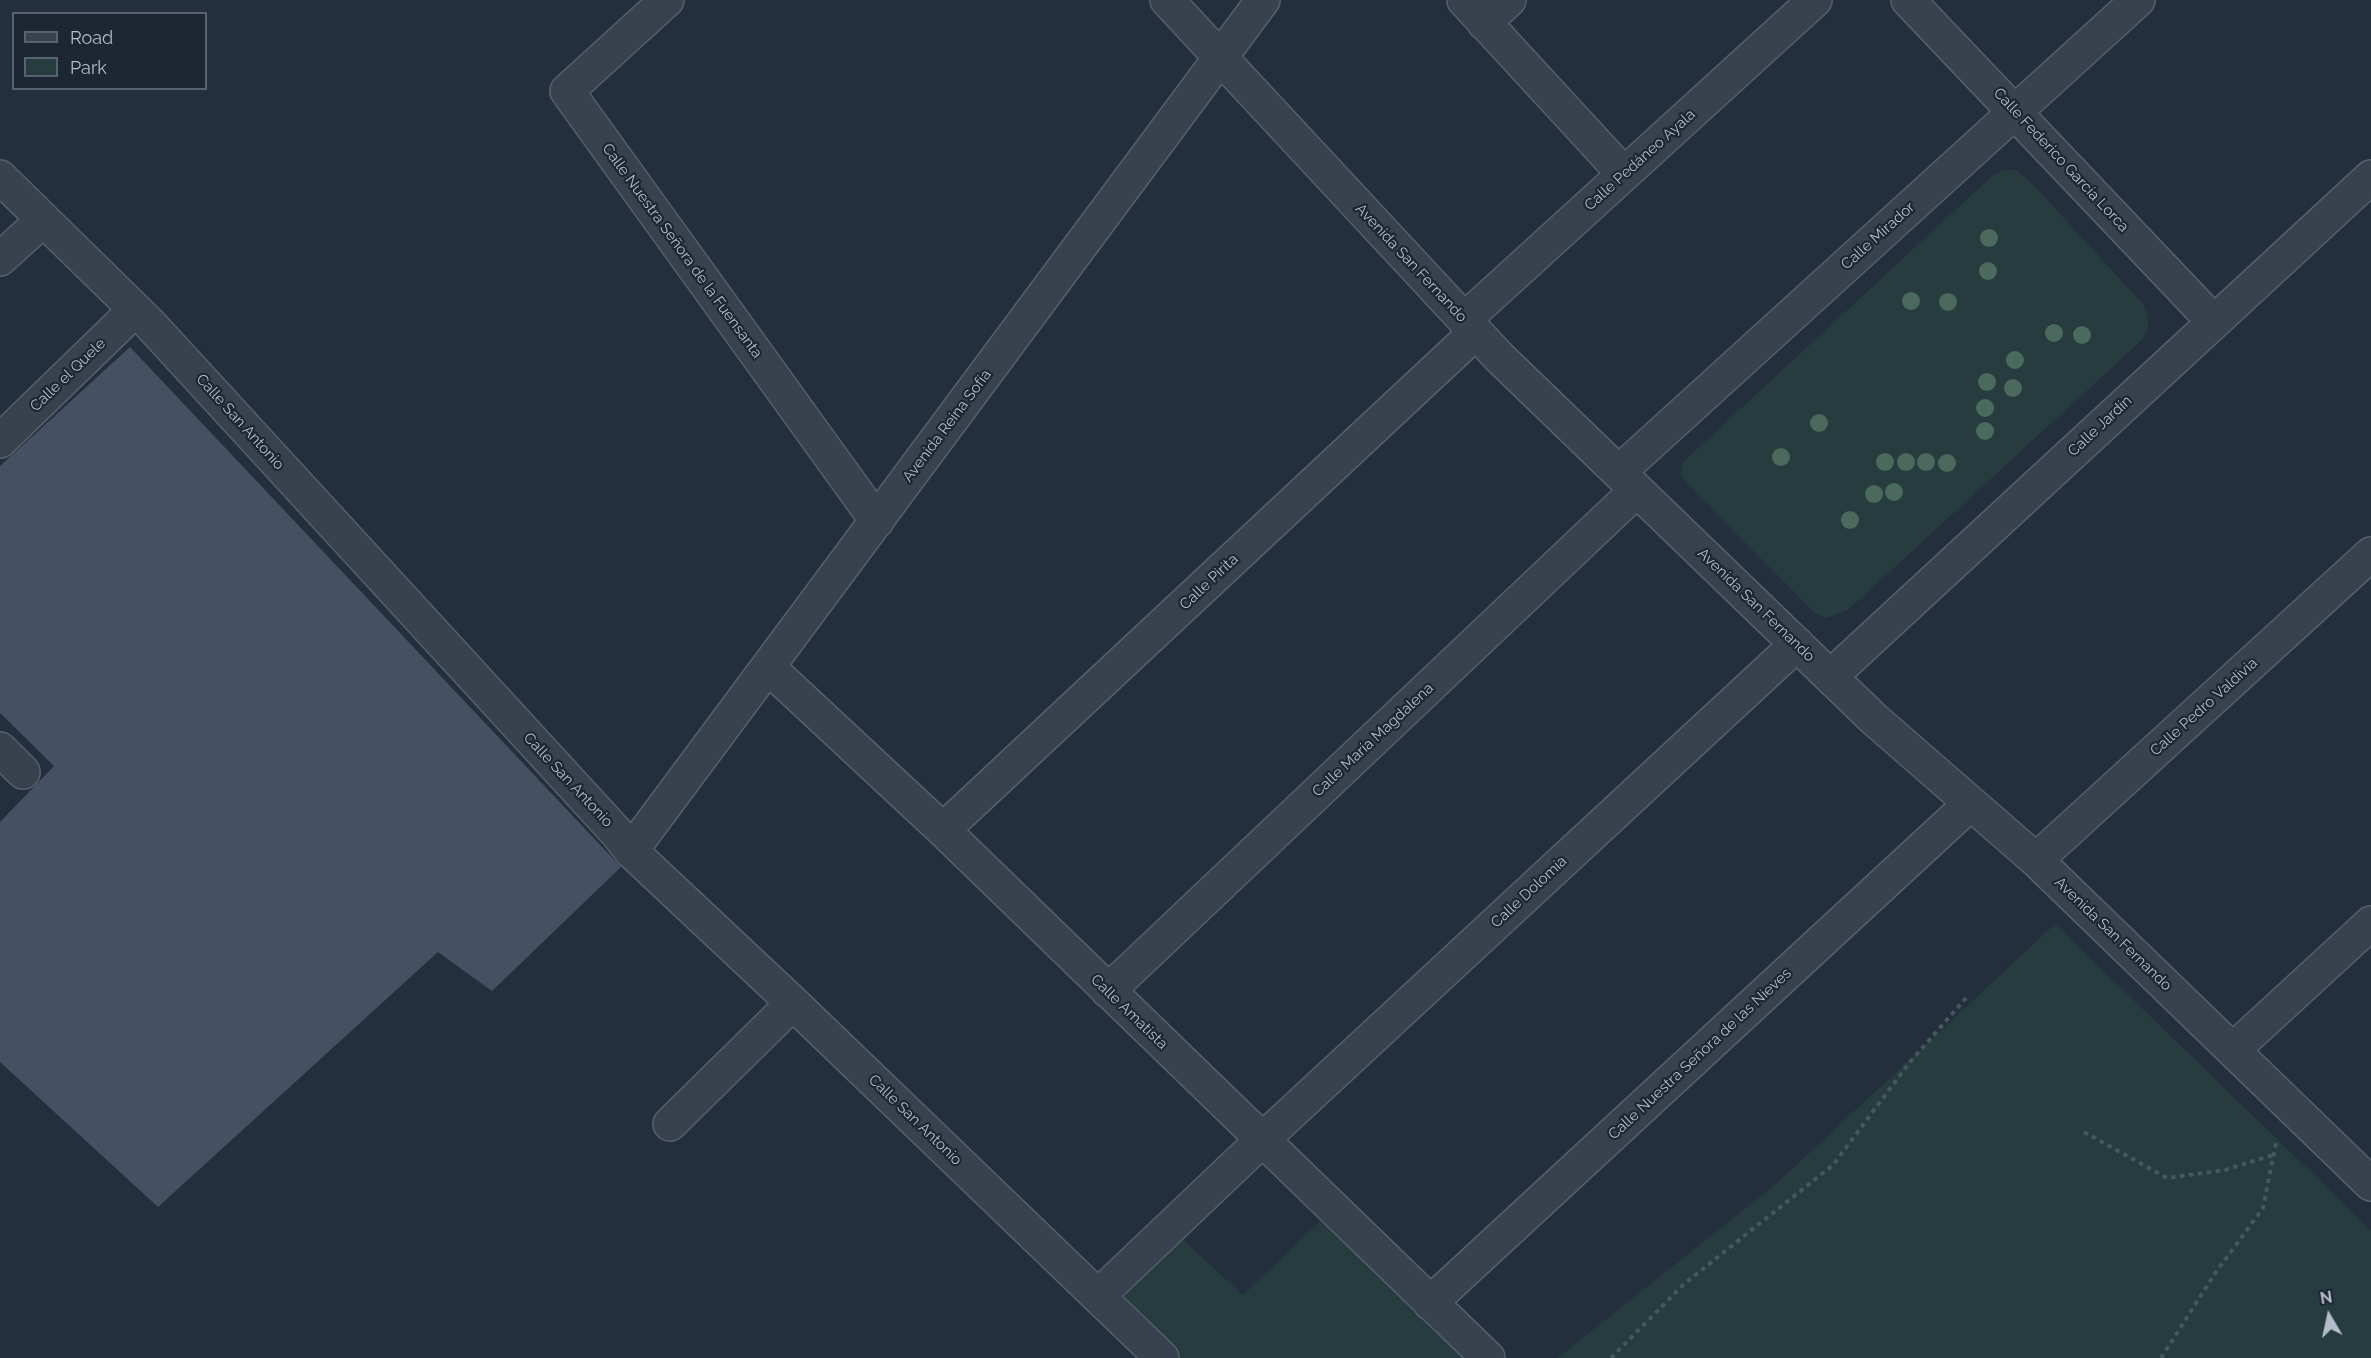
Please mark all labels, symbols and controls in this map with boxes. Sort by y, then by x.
legend [12,12,207,90]
text: Road [70,27,113,48]
text: Park [70,57,107,78]
street label: Calle Federico García Lorca [1990,84,2132,236]
street label: Calle Pedáneo Ayala [1581,105,1699,215]
street label: Calle Nuestra Señora de la Fuensanta [598,140,766,362]
street label: Calle Mirador [1838,198,1918,274]
street label: Avenida San Fernando [1351,200,1471,326]
street label: Calle el Quele [27,335,109,415]
street label: Avenida Reina Sofía [899,366,995,486]
street label: Calle San Antonio [192,370,288,474]
street label: Calle Jardín [2064,392,2136,460]
street label: Avenida San Fernando [1694,544,1818,666]
street label: Calle Pirita [1176,550,1242,614]
street label: Calle Pedro Valdivia [2147,654,2261,760]
street label: Calle María Magdalena [1309,679,1437,801]
street label: Calle San Antonio [520,729,616,831]
street label: Calle Dolomía [1487,852,1571,932]
street label: Avenida San Fernando [2051,873,2175,995]
street label: Calle Nuestra Señora de las Nieves [1605,964,1795,1144]
street label: Calle Amatista [1087,971,1171,1053]
street label: Calle San Antonio [865,1071,965,1169]
north arrow [2299,1286,2359,1346]
text: N [2319,1287,2334,1308]

